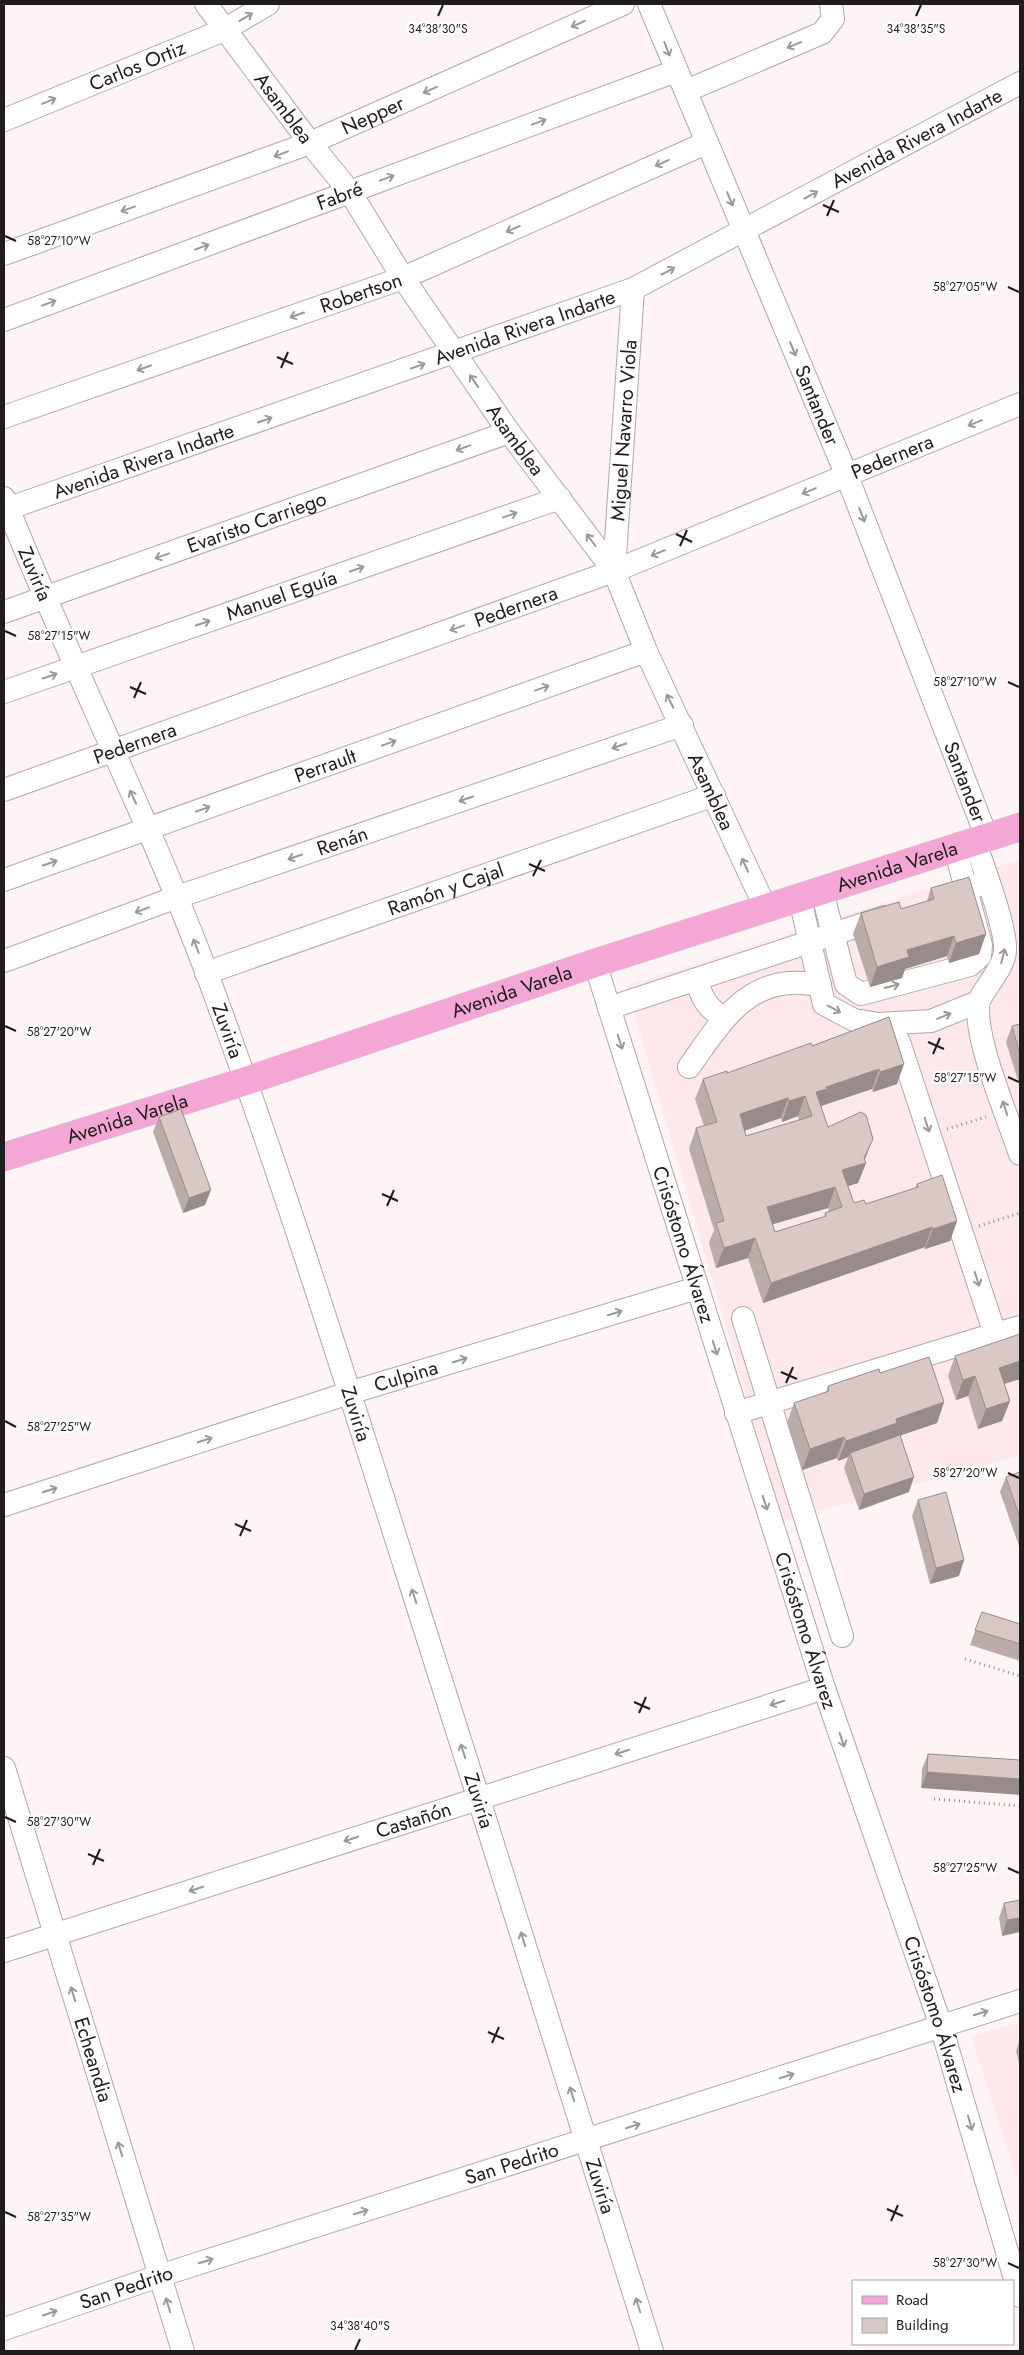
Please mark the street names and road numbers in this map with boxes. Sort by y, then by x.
street label: Carlos Ortiz [85,33,190,98]
street label: Asamblea [248,66,320,150]
street label: Avenida Rivera Indarte [826,81,1007,195]
street label: Nepper [337,89,409,142]
street label: Fabré [312,174,367,217]
street label: Robertson [316,265,406,320]
street label: Avenida Rivera Indarte [430,282,619,372]
street label: Miguel Navarro Viola [603,339,644,522]
street label: Santander [788,361,847,450]
street label: Asamblea [479,398,552,482]
street label: Avenida Rivera Indarte [49,416,238,506]
street label: Pedernera [847,427,938,486]
street label: Evaristo Carriego [183,484,330,560]
street label: Zuviría [11,542,60,606]
street label: Manuel Eguía [222,562,341,628]
street label: Pedernera [470,578,562,634]
street label: Pedernera [89,715,180,771]
street label: Santander [937,737,994,827]
street label: Perrault [290,741,360,790]
street label: Asamblea [681,748,742,835]
street label: Renán [313,819,372,863]
street label: Avenida Varela [833,833,961,899]
street label: Ramón y Cajal [384,855,508,923]
street label: Avenida Varela [447,957,576,1025]
street label: Zuviría [205,999,251,1062]
street label: Avenida Varela [63,1086,191,1151]
street label: Crisóstomo Álvarez [645,1162,722,1326]
street label: Culpina [370,1353,441,1399]
street label: Zuviría [334,1382,379,1445]
street label: Crisóstomo Álvarez [767,1548,845,1713]
street label: Zuviría [457,1769,502,1832]
street label: Castañón [372,1794,455,1845]
street label: Crisóstomo Álvarez [896,1932,974,2096]
street label: Echeandia [67,2013,120,2106]
street label: San Pedrito [461,2135,562,2192]
street label: Zuviría [578,2155,623,2218]
street label: San Pedrito [75,2258,177,2317]

